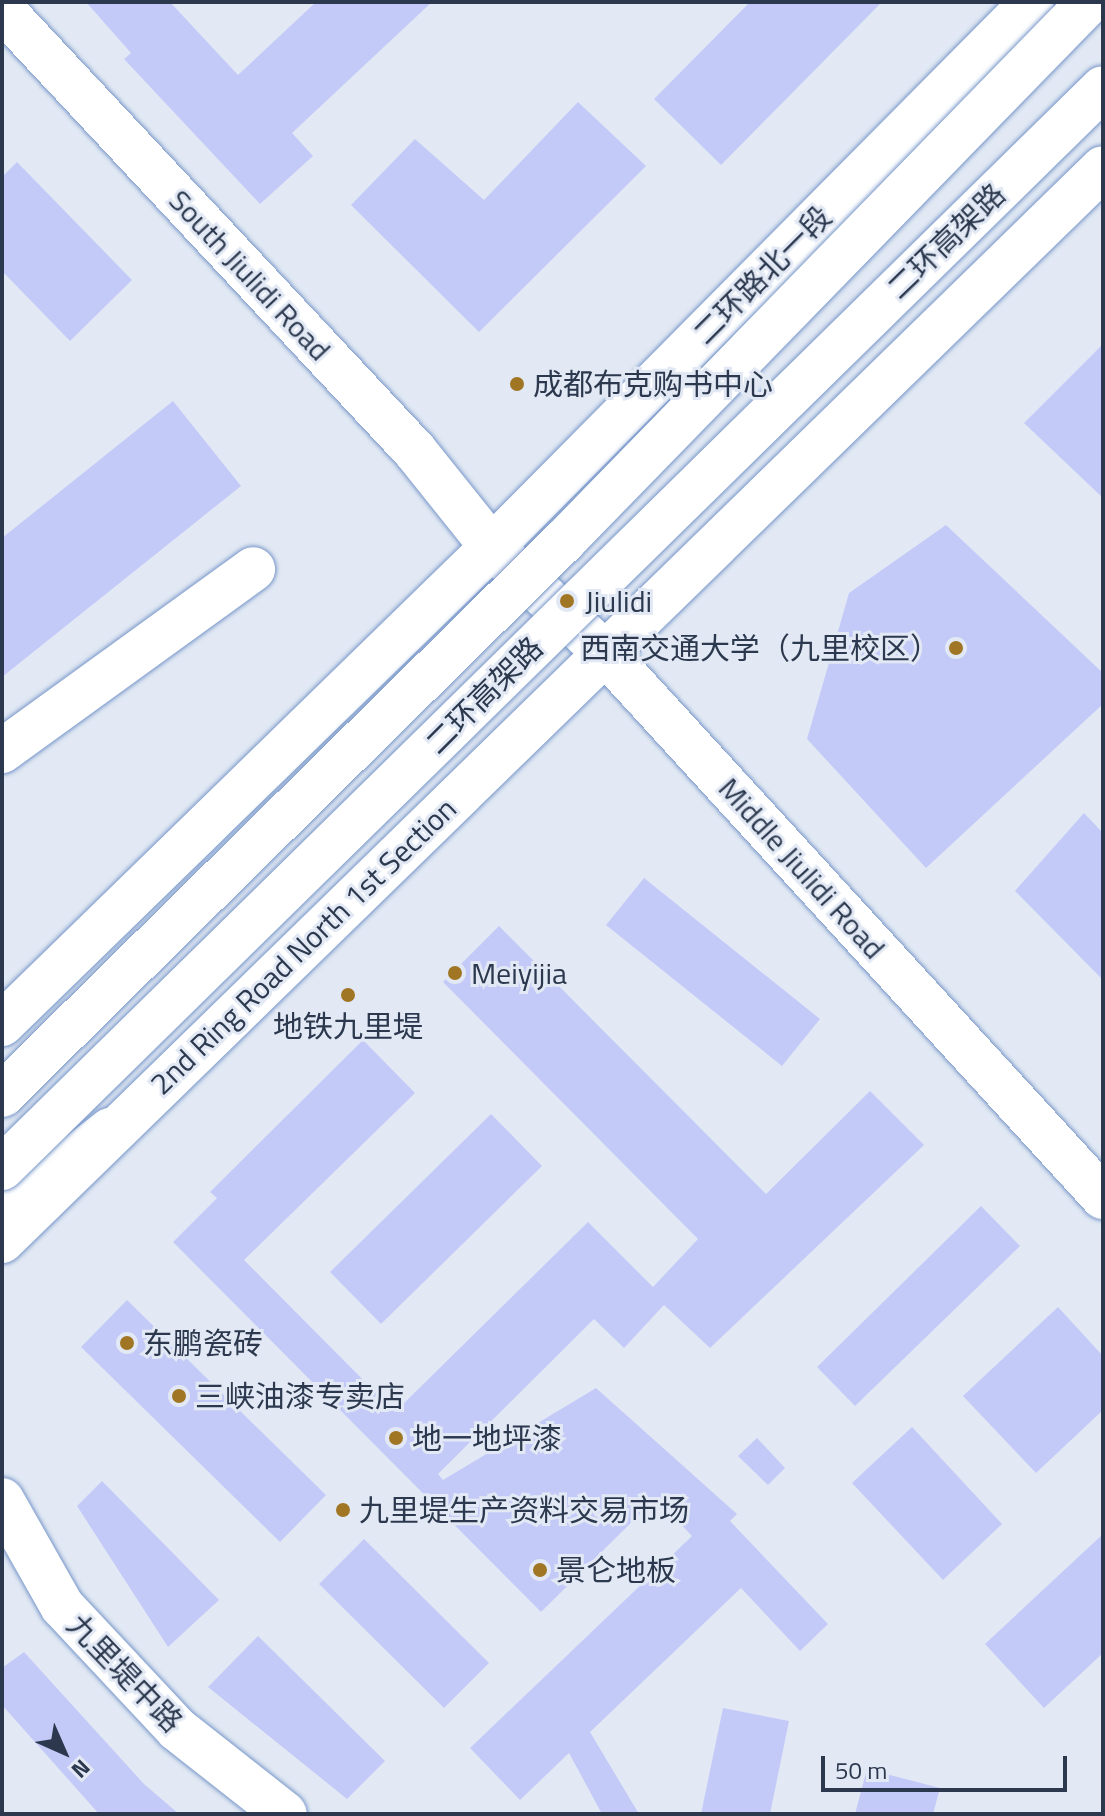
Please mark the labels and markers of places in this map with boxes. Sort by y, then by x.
place label: 成都布克购书中心 [533,366,773,402]
marker: 成都布克购书中心 [508,375,526,393]
place label: Jiulidi [585,583,652,619]
marker: Jiulidi [556,590,578,612]
place label: 西南交通大学（九里校区） [580,630,940,666]
marker: 西南交通大学（九里校区） [947,639,965,657]
place label: Meiyijia [471,955,567,991]
marker: Meiyijia [446,964,464,982]
marker: 地铁九里堤 [339,986,357,1004]
place label: 地铁九里堤 [273,1008,423,1044]
place label: 东鹏瓷砖 [143,1325,263,1361]
marker: 东鹏瓷砖 [118,1334,136,1352]
place label: 三峡油漆专卖店 [195,1378,405,1414]
marker: 三峡油漆专卖店 [170,1387,188,1405]
place label: 地一地坪漆 [412,1420,562,1456]
marker: 地一地坪漆 [387,1429,405,1447]
place label: 九里堤生产资料交易市场 [359,1492,689,1528]
marker: 九里堤生产资料交易市场 [334,1501,352,1519]
place label: 景仑地板 [556,1552,676,1588]
marker: 景仑地板 [531,1561,549,1579]

